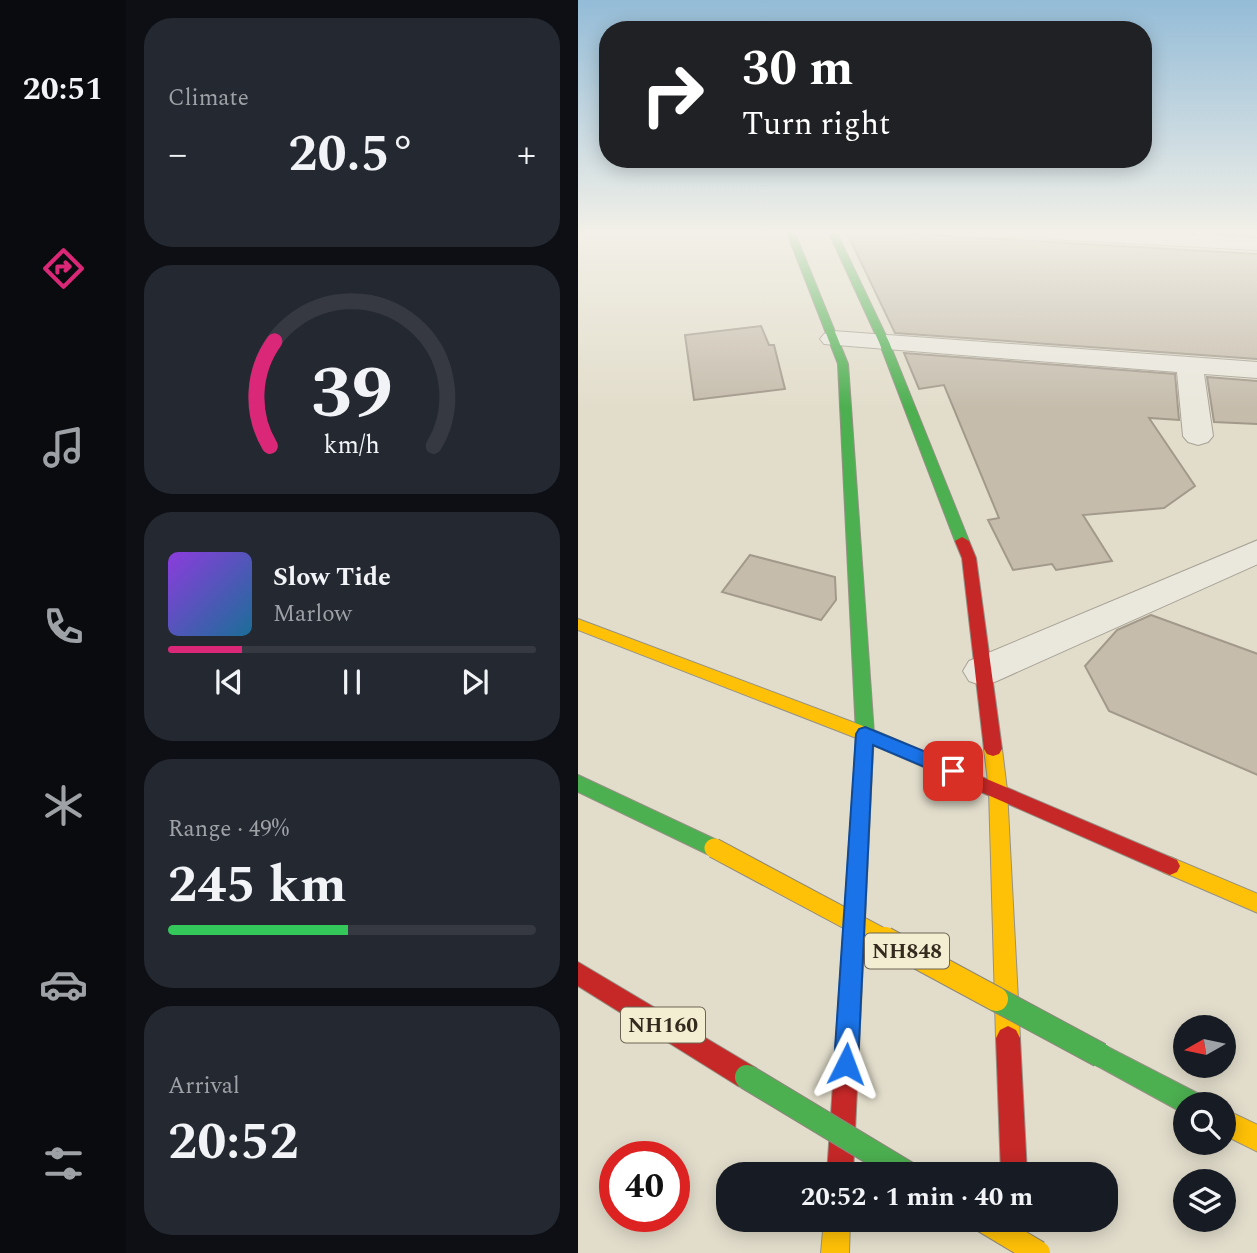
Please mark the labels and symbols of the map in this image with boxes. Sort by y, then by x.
pin [923,741,983,801]
road number: NH848 [865,934,949,968]
road number: NH160 [621,1007,705,1042]
north arrow [1173,1015,1236,1078]
position arrow [809,1027,883,1101]
speed limit sign: 40 [599,1141,690,1232]

